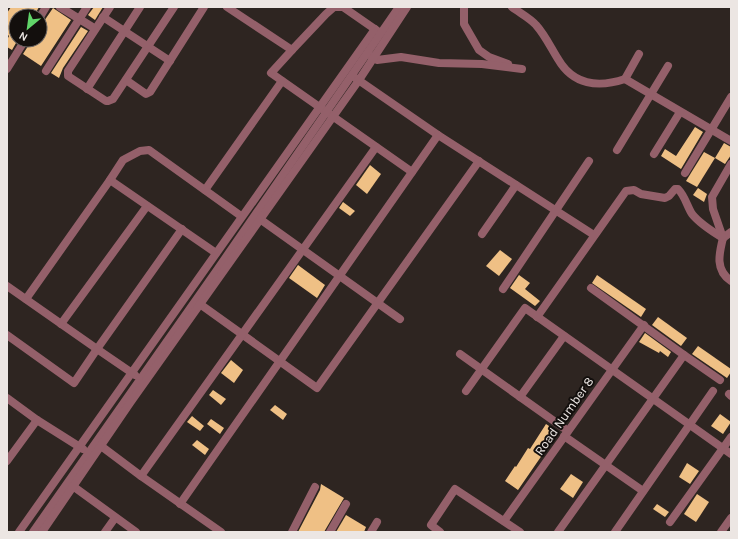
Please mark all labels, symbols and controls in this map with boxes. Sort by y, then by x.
north arrow [8,8,48,48]
text: N [17,29,30,44]
street label: Road Number 8 [531,374,597,458]

